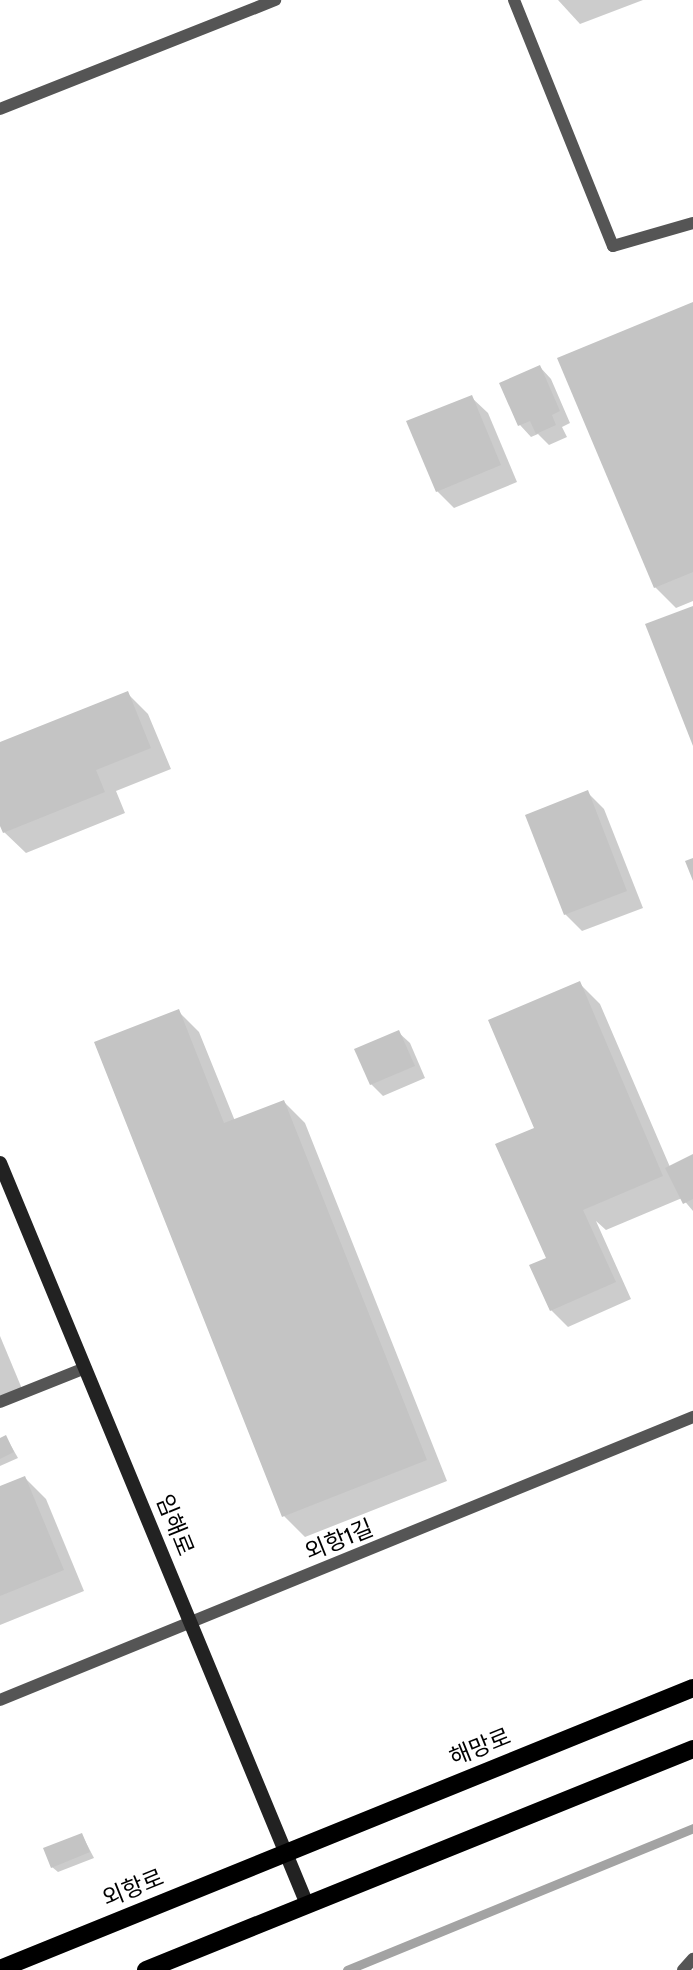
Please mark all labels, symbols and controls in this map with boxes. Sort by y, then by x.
street label: 임해로 [150,1490,200,1560]
street label: 외항1길 [301,1514,377,1566]
street label: 해망로 [445,1722,515,1772]
street label: 외항로 [98,1863,168,1913]

